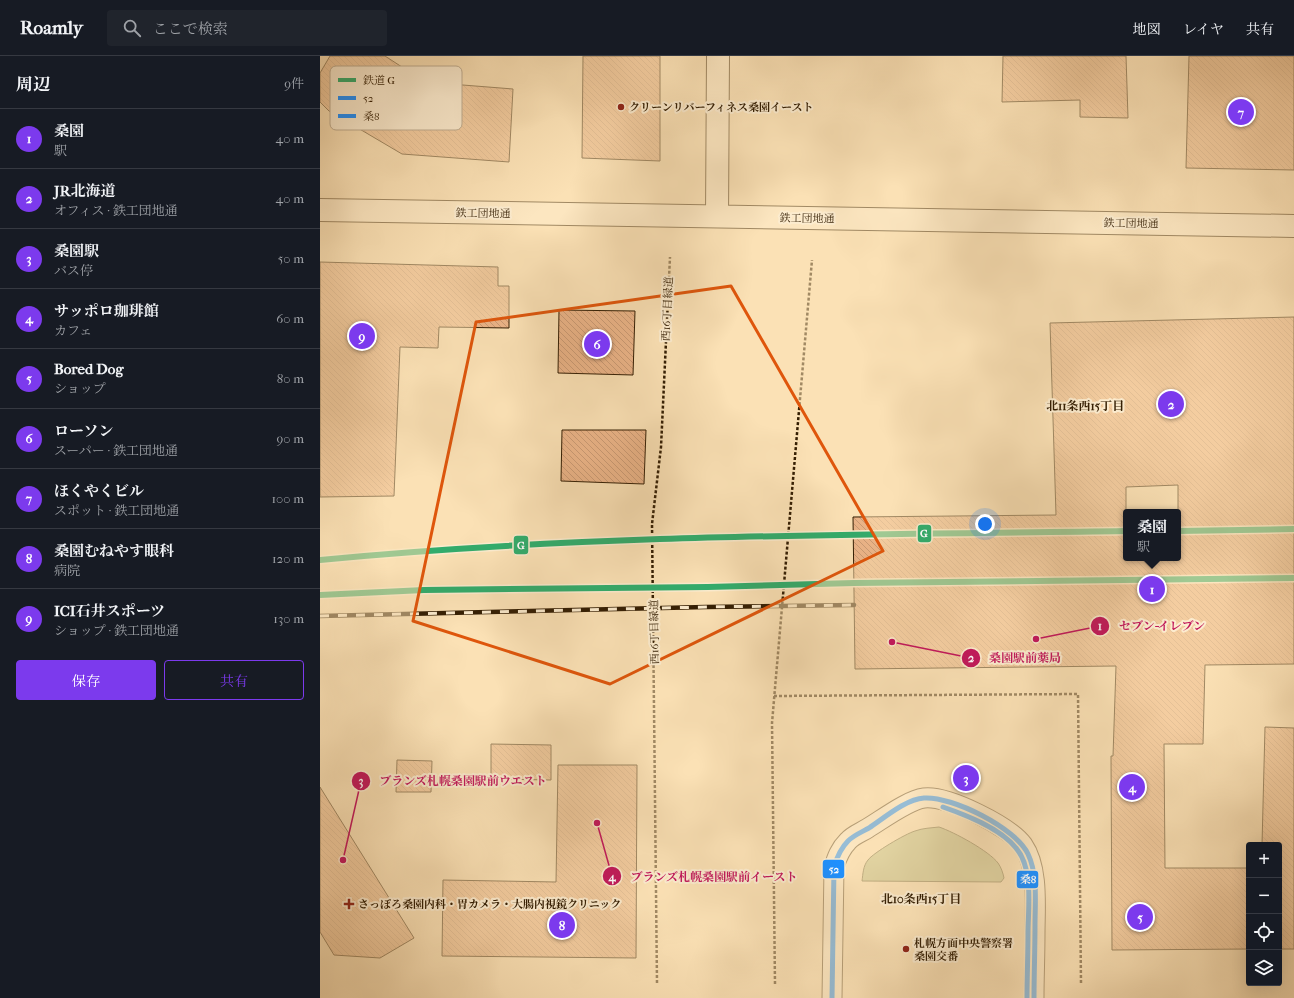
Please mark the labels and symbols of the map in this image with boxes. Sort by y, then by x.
legend [330,66,462,130]
text: 鉄道 G [363,74,395,87]
text: 52 [363,92,374,105]
pin: 7 [1228,97,1254,127]
place label: クリーンリバーフィネス桑園イースト [629,101,813,114]
marker: クリーンリバーフィネス桑園イースト [616,102,626,112]
text: 桑8 [363,110,380,123]
street label: 鉄工団地通 [455,207,511,220]
street label: 鉄工団地通 [779,212,835,225]
street label: 鉄工団地通 [1103,217,1159,230]
street label: 西16丁目緑道 [659,276,676,342]
pin: 9 [349,321,375,351]
pin: 6 [584,329,610,359]
pin: 2 [1158,389,1184,419]
district label: 北11条西15丁目 [1046,399,1124,413]
your location [975,514,995,534]
line badge: G [917,524,932,543]
text: G [920,527,928,540]
line badge: G [513,535,529,555]
text: G [517,539,525,552]
pin: 1 [1139,574,1165,604]
street label: 西16丁目緑道 [647,599,662,665]
callout: セブン-イレブン [1090,614,1213,638]
text: 1 [1098,619,1102,633]
text: セブン-イレブン [1119,619,1205,633]
callout: 桑園駅前薬局 [961,646,1069,670]
text: 2 [968,651,975,665]
text: 桑園駅前薬局 [989,651,1061,665]
pin: 3 [953,763,979,793]
callout: ブランズ札幌桑園駅前ウエスト [351,769,555,793]
pin: 4 [1119,772,1145,802]
text: 3 [359,774,364,789]
text: ブランズ札幌桑園駅前ウエスト [379,774,547,788]
line badge: 52 [822,859,845,879]
text: 52 [829,863,840,876]
callout: ブランズ札幌桑園駅前イースト [602,864,806,888]
text: 4 [607,870,616,885]
text: ブランズ札幌桑園駅前イースト [630,870,798,884]
line badge: 桑8 [1016,870,1039,889]
text: 桑8 [1020,873,1037,886]
district label: 北10条西15丁目 [881,892,961,906]
marker: さっぽろ桑園内科・胃カメラ・大腸内視鏡クリニック [343,898,355,910]
place label: さっぽろ桑園内科・胃カメラ・大腸内視鏡クリニック [358,898,621,911]
pin: 5 [1127,902,1153,932]
pin: 8 [549,910,575,940]
place label: 札幌方面中央警察署 桑園交番 [914,937,1013,963]
marker: 札幌方面中央警察署 桑園交番 [901,944,911,954]

